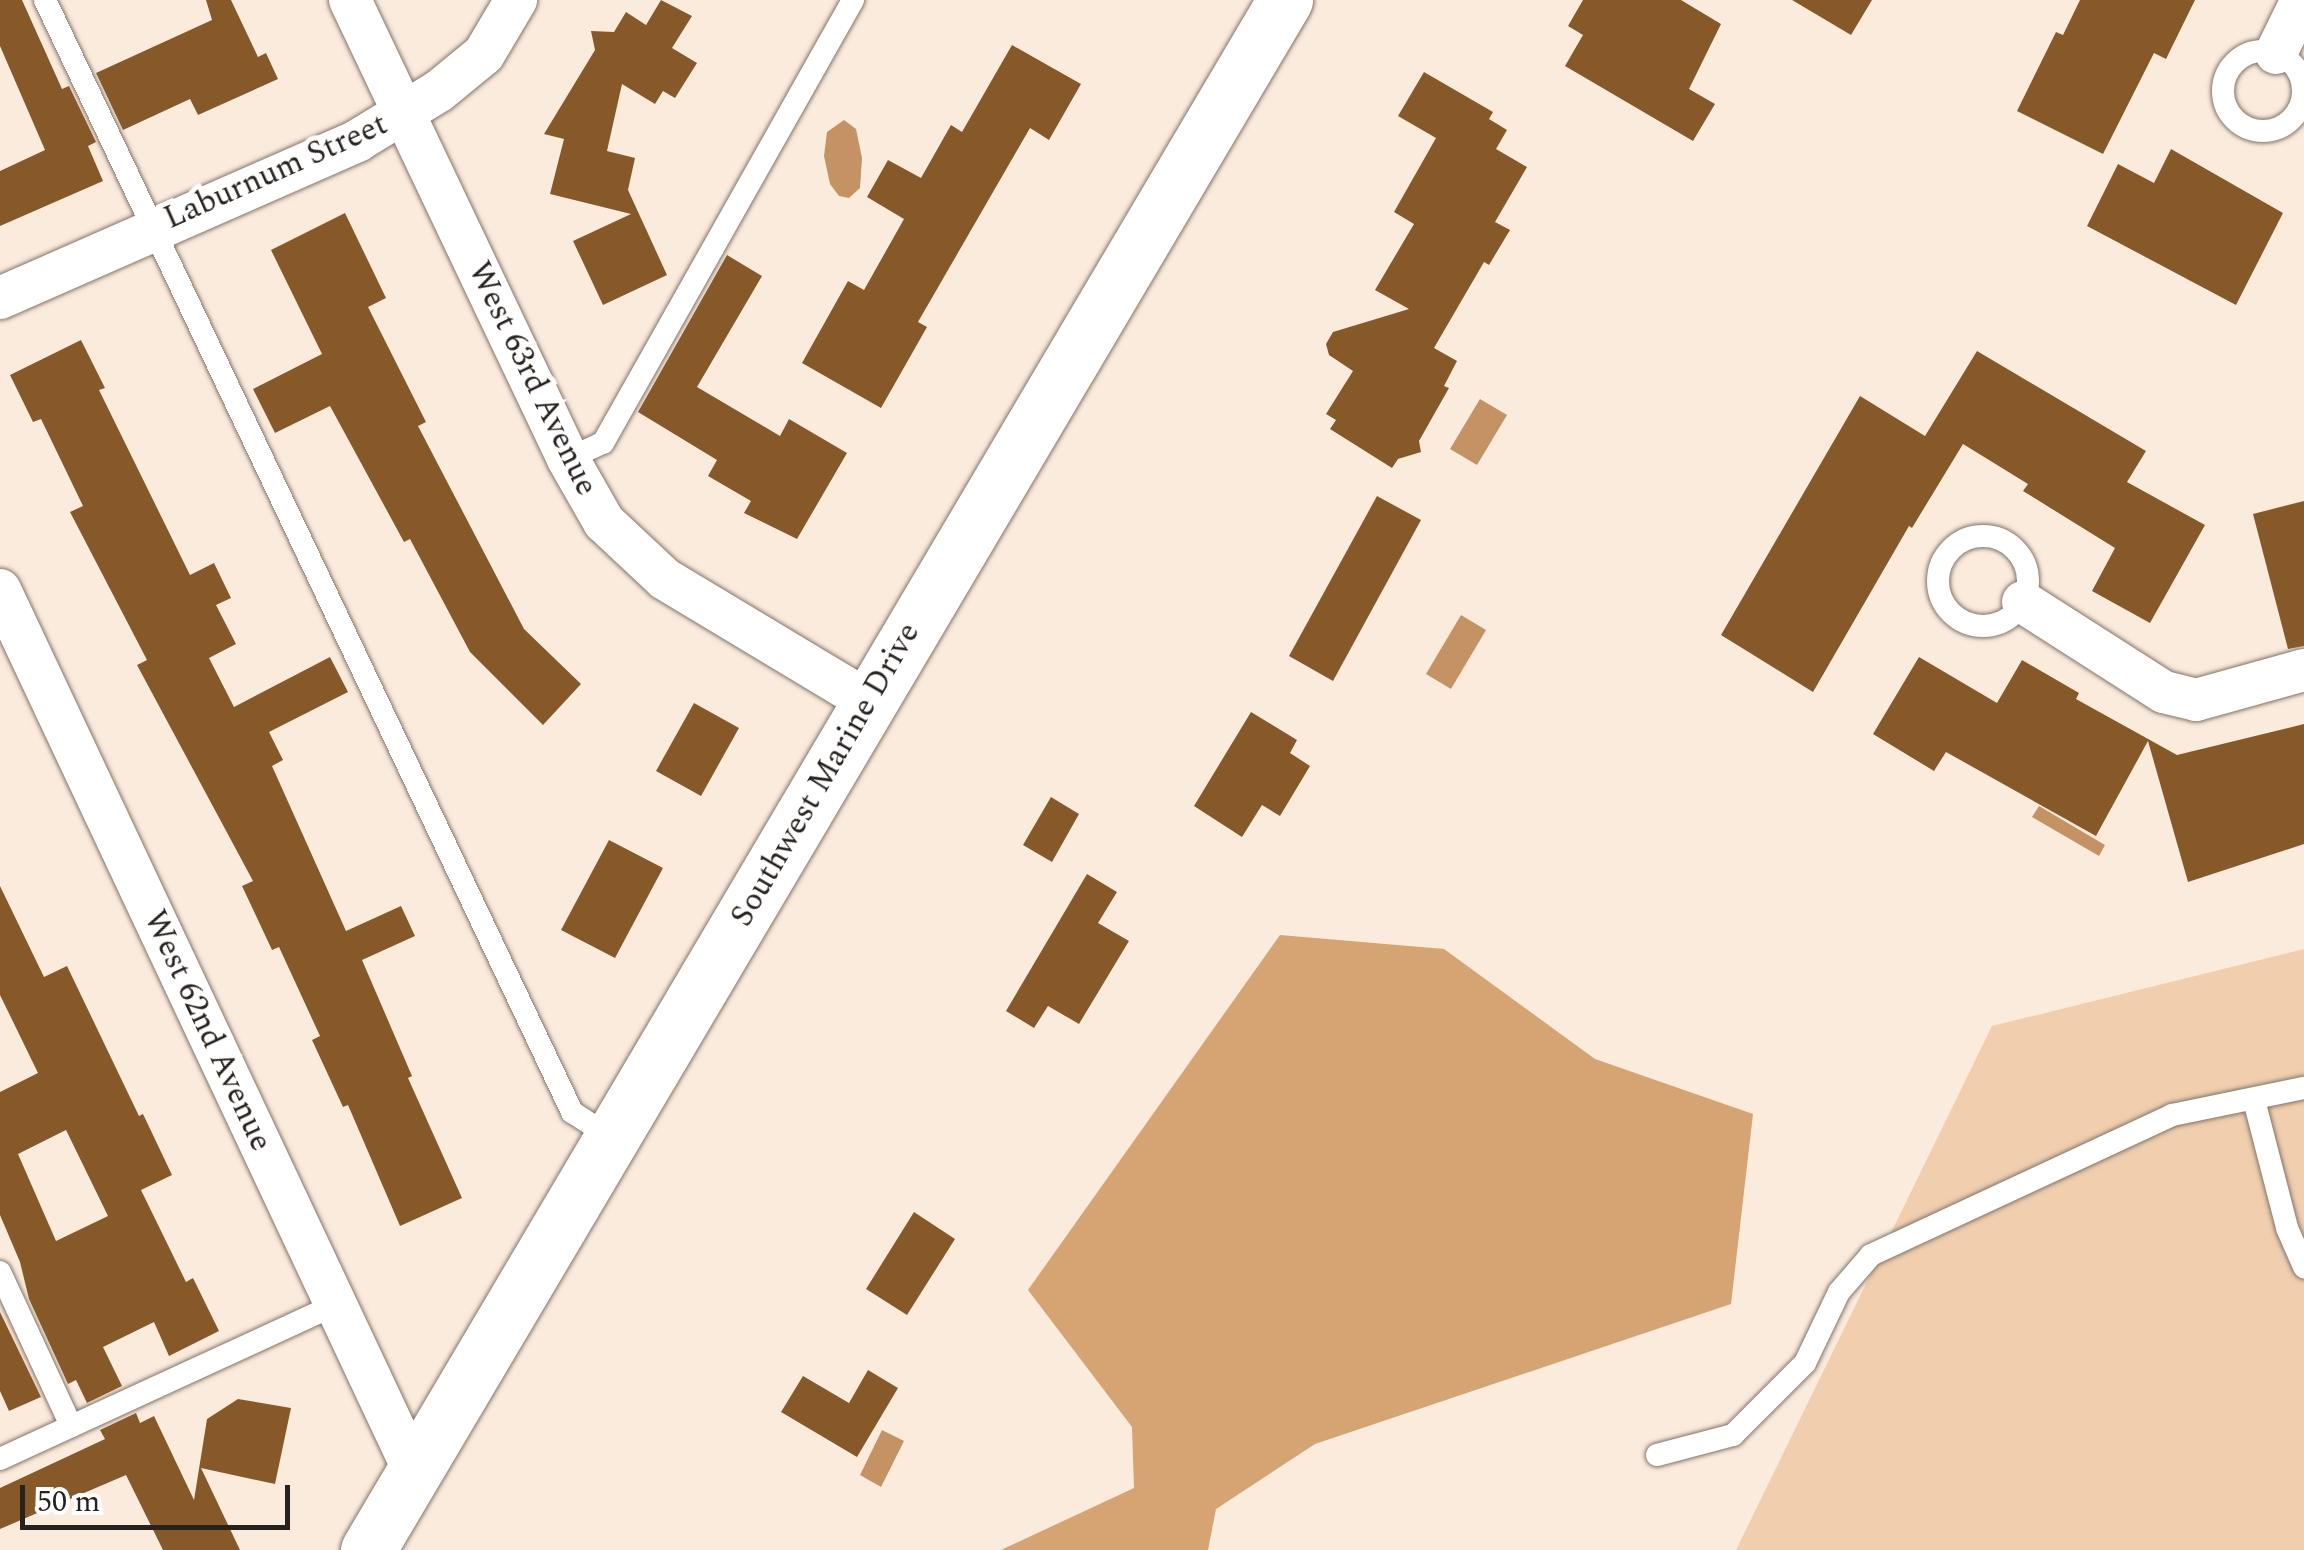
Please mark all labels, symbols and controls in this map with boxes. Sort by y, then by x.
street label: Laburnum Street [158,106,394,238]
street label: West 63rd Avenue [459,256,605,502]
street label: Southwest Marine Drive [723,616,929,934]
street label: West 62nd Avenue [134,905,280,1157]
scale bar [25,1465,295,1527]
text: 50 m [37,1479,100,1525]

